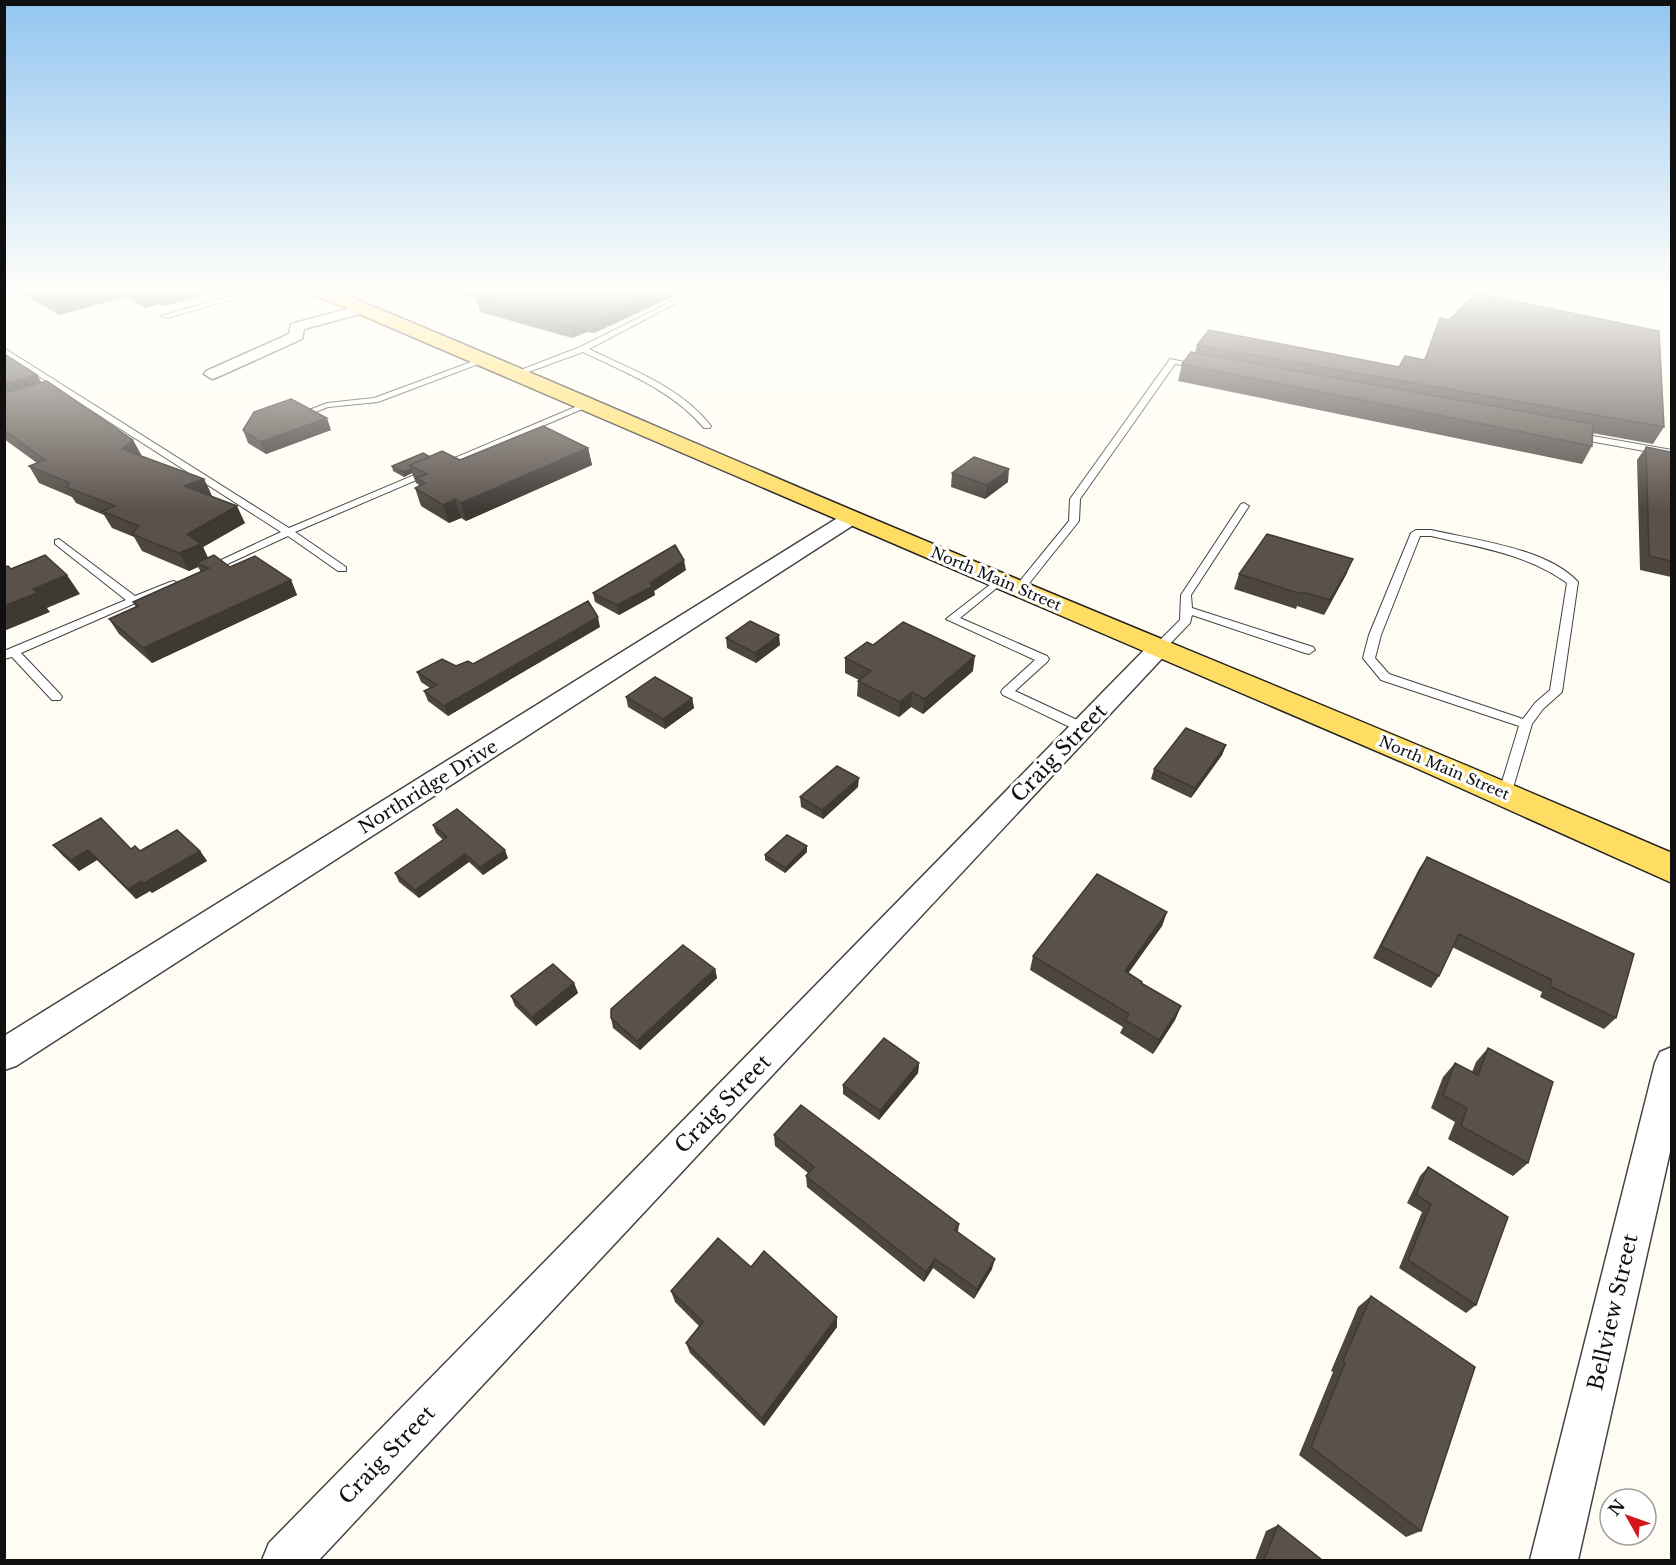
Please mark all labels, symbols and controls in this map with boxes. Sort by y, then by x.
street label: North Main Street [928,542,1065,615]
street label: Craig Street [1005,698,1113,808]
street label: North Main Street [1376,731,1513,804]
street label: Northridge Drive [354,735,502,839]
street label: Craig Street [669,1049,777,1159]
street label: Bellview Street [1582,1231,1644,1393]
street label: Craig Street [333,1400,441,1510]
north arrow [1598,1487,1658,1547]
text: N [1604,1495,1629,1520]

